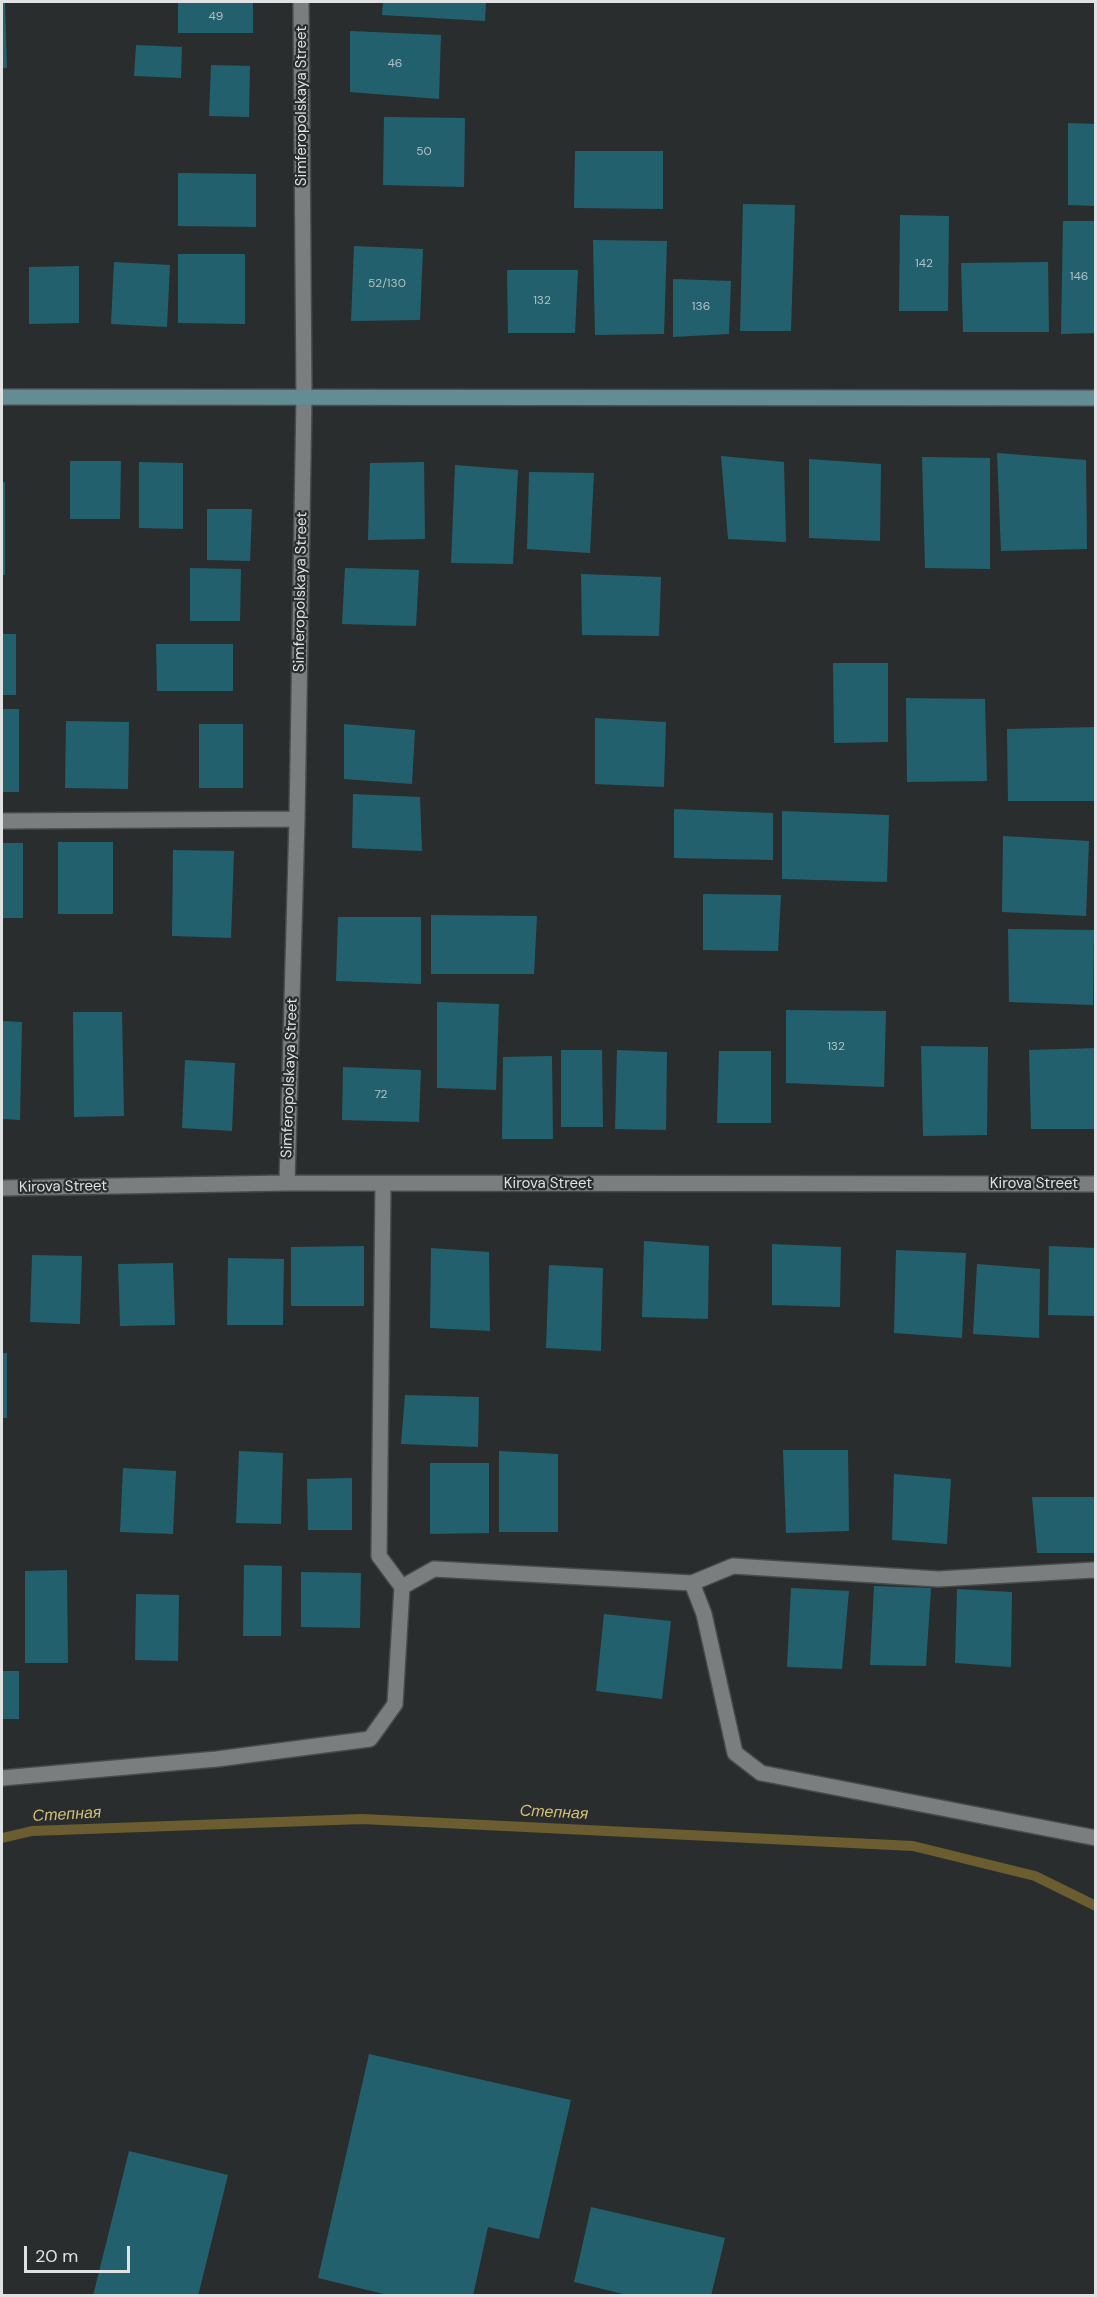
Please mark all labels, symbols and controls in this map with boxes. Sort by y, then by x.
house number: 49 [209,10,223,24]
street label: Simferopolskaya Street [293,26,311,186]
house number: 46 [388,57,402,71]
house number: 50 [416,145,432,159]
house number: 142 [915,257,933,271]
house number: 146 [1070,270,1088,284]
house number: 52/130 [368,277,406,291]
house number: 132 [533,294,551,308]
house number: 136 [692,300,710,314]
street label: Simferopolskaya Street [291,512,311,672]
street label: Simferopolskaya Street [278,998,302,1158]
house number: 132 [827,1040,845,1054]
house number: 72 [374,1088,388,1102]
street label: Kirova Street [504,1175,592,1193]
street label: Kirova Street [990,1175,1078,1193]
street label: Kirova Street [19,1177,107,1197]
water label: Степная [519,1802,589,1824]
water label: Степная [32,1804,102,1826]
scale bar [27,2234,134,2272]
text: 20 m [35,2244,78,2268]

